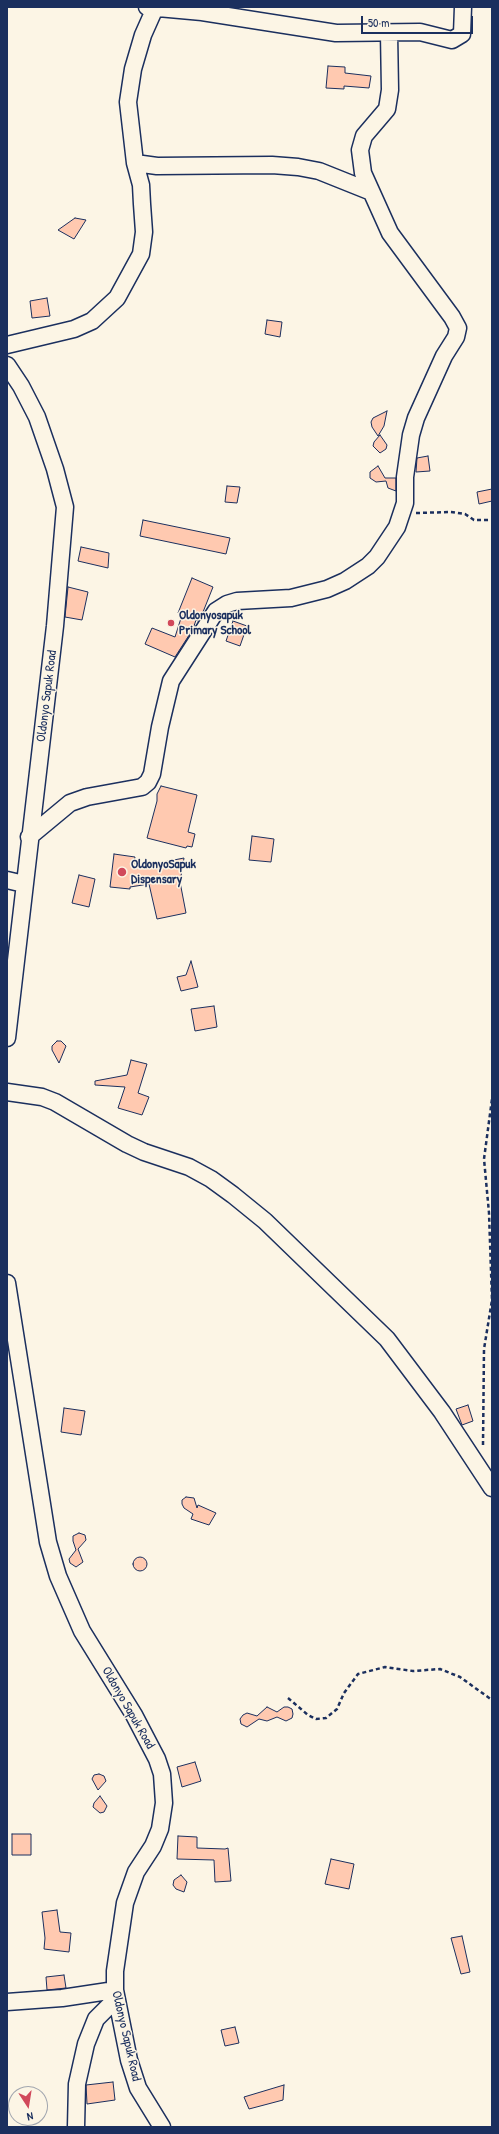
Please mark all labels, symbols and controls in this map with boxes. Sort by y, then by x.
scale bar [363,8,475,34]
text: 50 m [368,14,389,31]
place label: Oldonyosapuk Primary School [179,608,251,639]
marker: Oldonyosapuk Primary School [166,618,176,628]
street label: Oldonyo Sapuk Road [34,649,60,743]
place label: OldonyoSapuk Dispensary [131,857,196,888]
marker: OldonyoSapuk Dispensary [116,866,128,878]
street label: Oldonyo Sapuk Road [98,1664,158,1752]
street label: Oldonyo Sapuk Road [108,1989,144,2083]
north arrow [8,2086,48,2126]
text: N [26,2109,35,2124]

